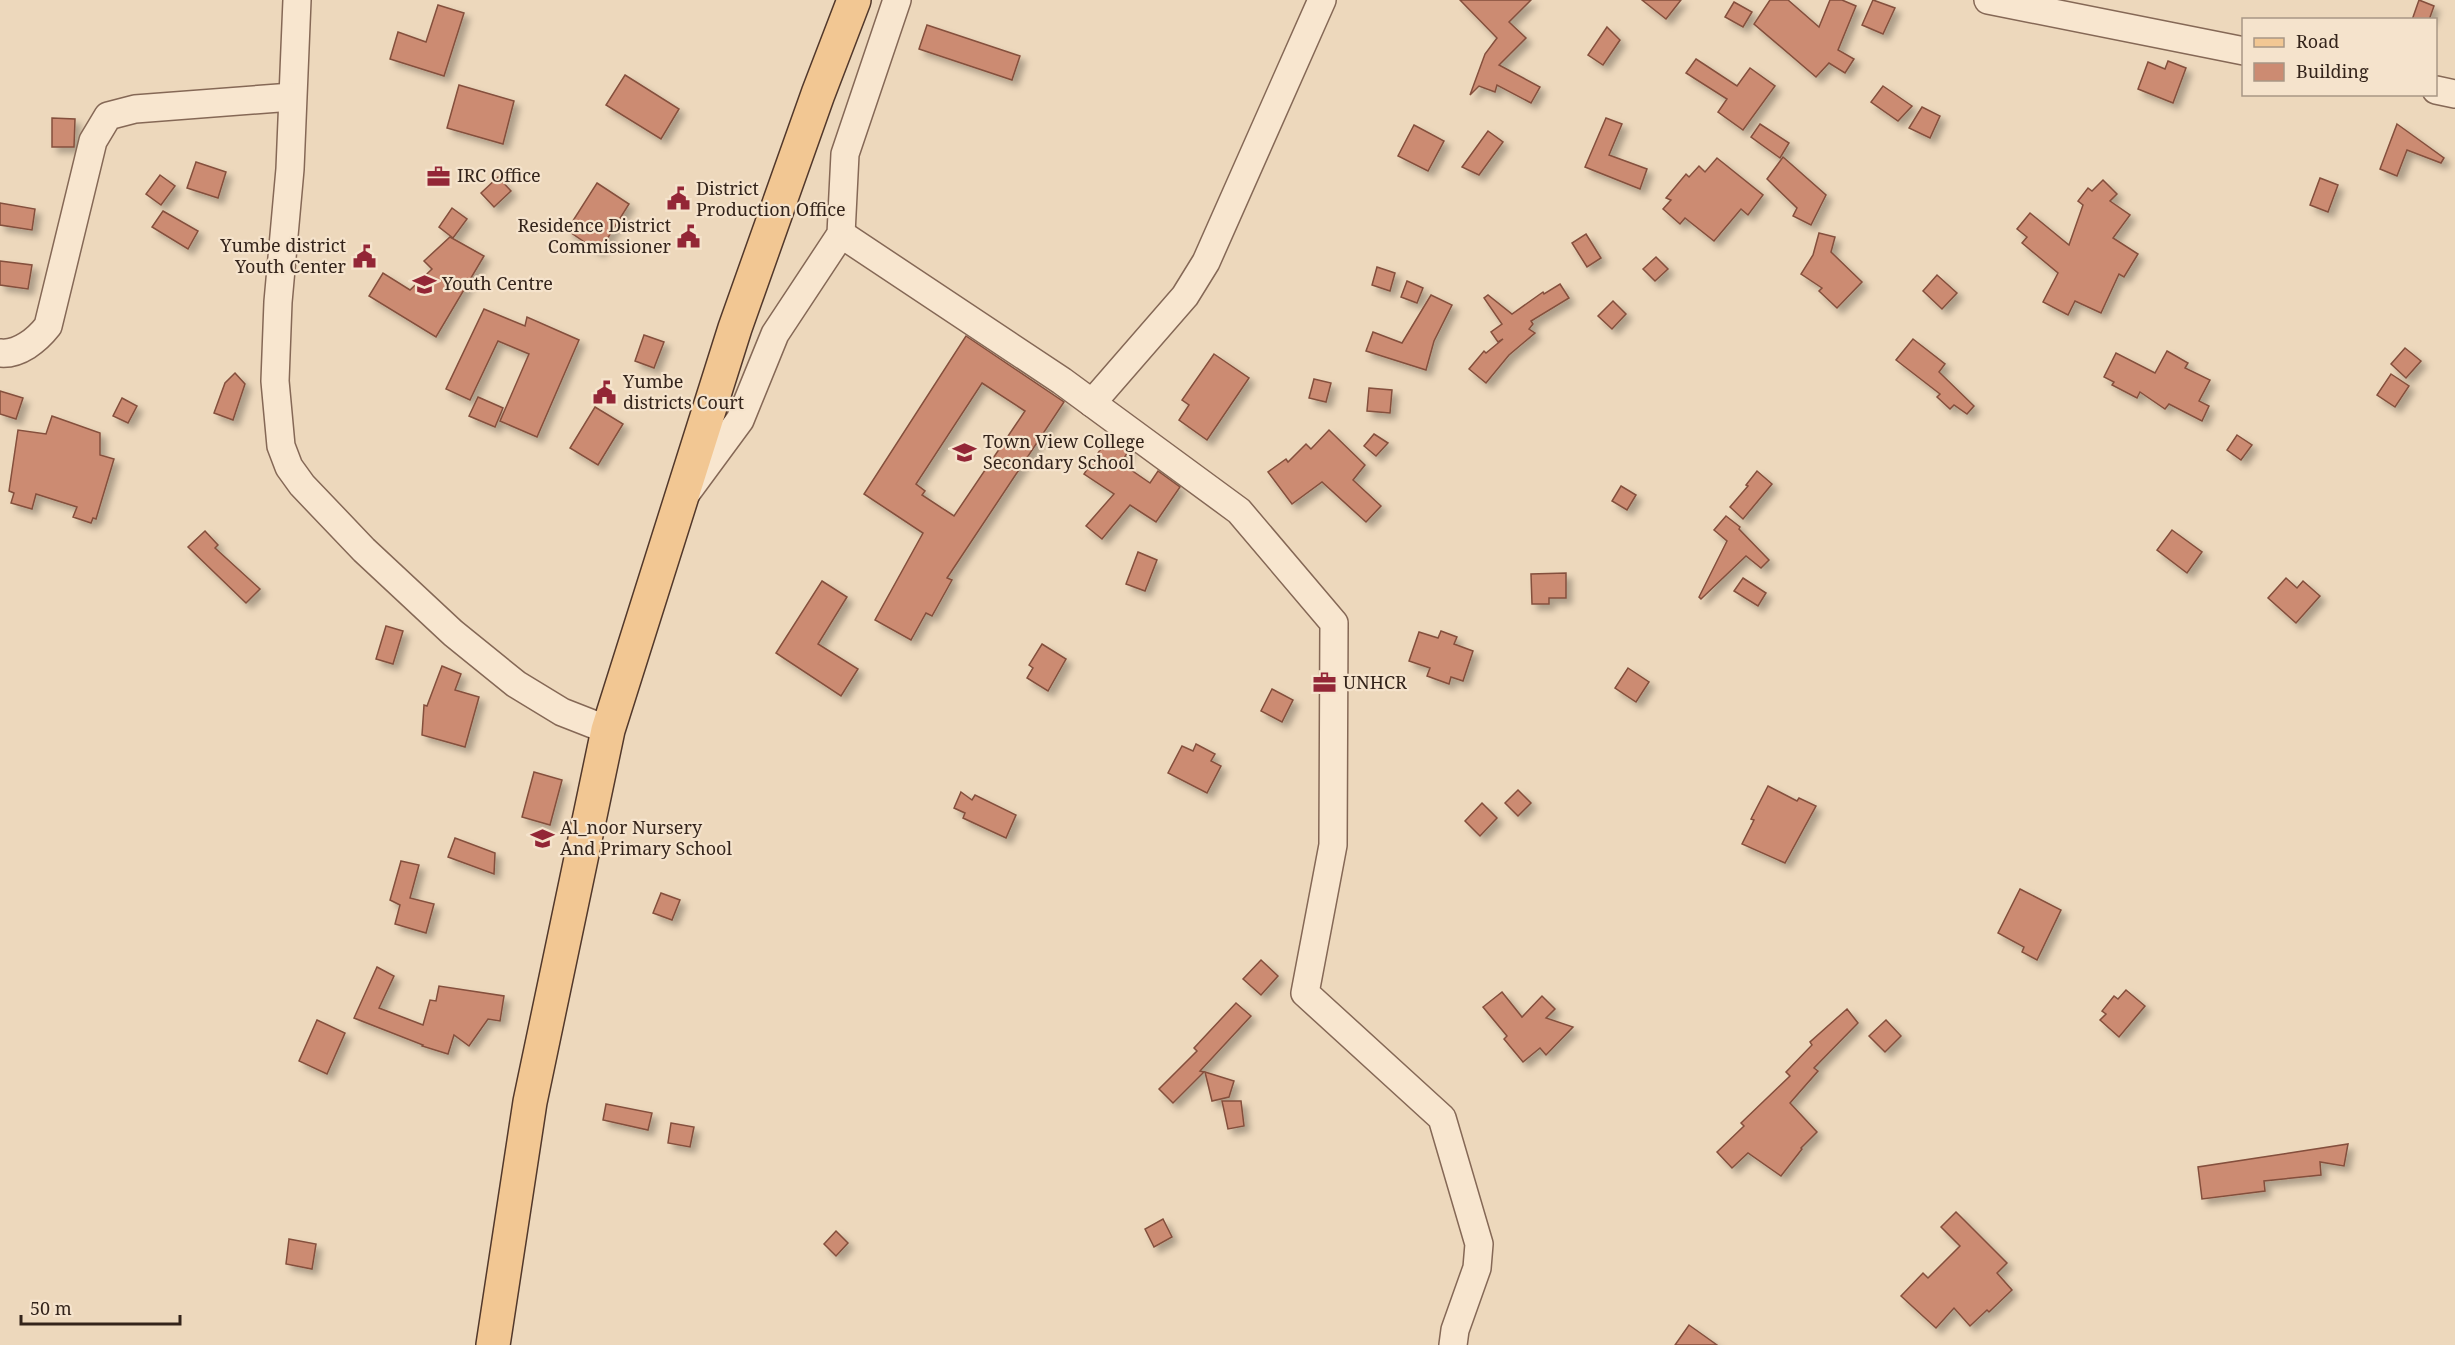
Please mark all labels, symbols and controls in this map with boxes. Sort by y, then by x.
legend [2242,18,2437,96]
text: Road [2296,29,2339,53]
text: Building [2296,59,2369,83]
office icon: IRC Office [426,163,452,189]
place label: IRC Office [457,163,541,187]
place label: District Production Office [696,176,846,221]
public building icon: District Production Office [665,186,691,212]
place label: Residence District Commissioner [517,213,672,258]
public building icon: Residence District Commissioner [676,223,702,249]
place label: Yumbe district Youth Center [219,233,347,278]
public building icon: Yumbe district Youth Center [351,243,377,269]
school or university icon: Youth Centre [411,271,437,297]
place label: Youth Centre [441,271,553,295]
place label: Yumbe districts Court [622,369,744,414]
public building icon: Yumbe districts Court [592,379,618,405]
place label: Town View College Secondary School [983,429,1145,474]
school or university icon: Town View College Secondary School [952,439,978,465]
office icon: UNHCR [1312,670,1338,696]
place label: UNHCR [1343,670,1407,694]
place label: Al_noor Nursery And Primary School [560,815,732,860]
school or university icon: Al_noor Nursery And Primary School [529,825,555,851]
scale bar [21,1288,180,1326]
text: 50 m [30,1296,72,1320]

